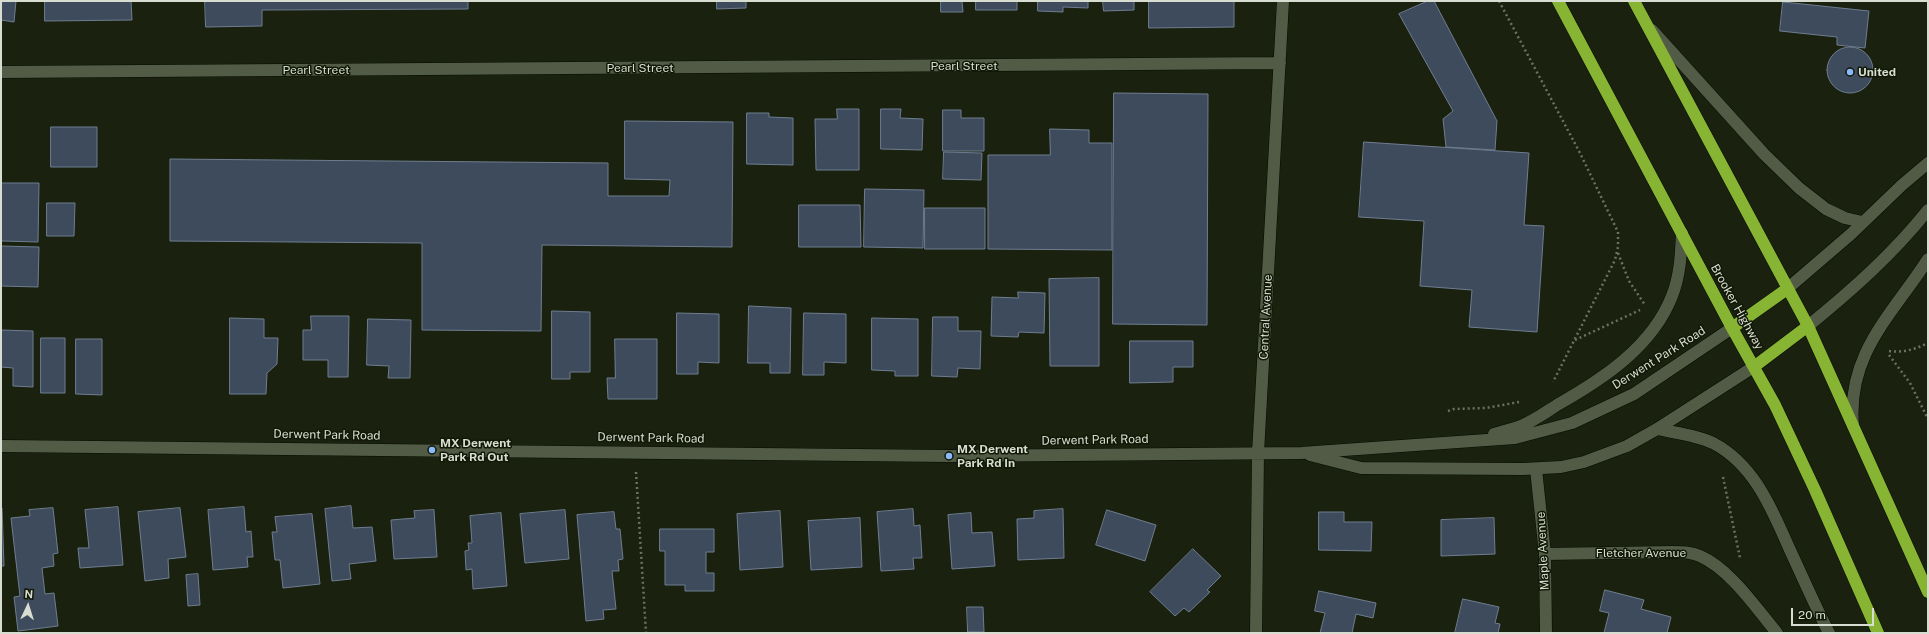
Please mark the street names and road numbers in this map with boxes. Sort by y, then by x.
street label: Pearl Street [930,59,998,73]
street label: Pearl Street [606,61,674,75]
street label: Pearl Street [282,63,350,77]
street label: Brooker Highway [1708,262,1766,352]
street label: Central Avenue [1257,274,1275,360]
street label: Derwent Park Road [1610,323,1708,393]
street label: Derwent Park Road [273,427,381,443]
street label: Derwent Park Road [597,430,705,446]
street label: Derwent Park Road [1041,432,1149,448]
street label: Maple Avenue [1534,511,1552,591]
street label: Fletcher Avenue [1596,546,1686,560]

